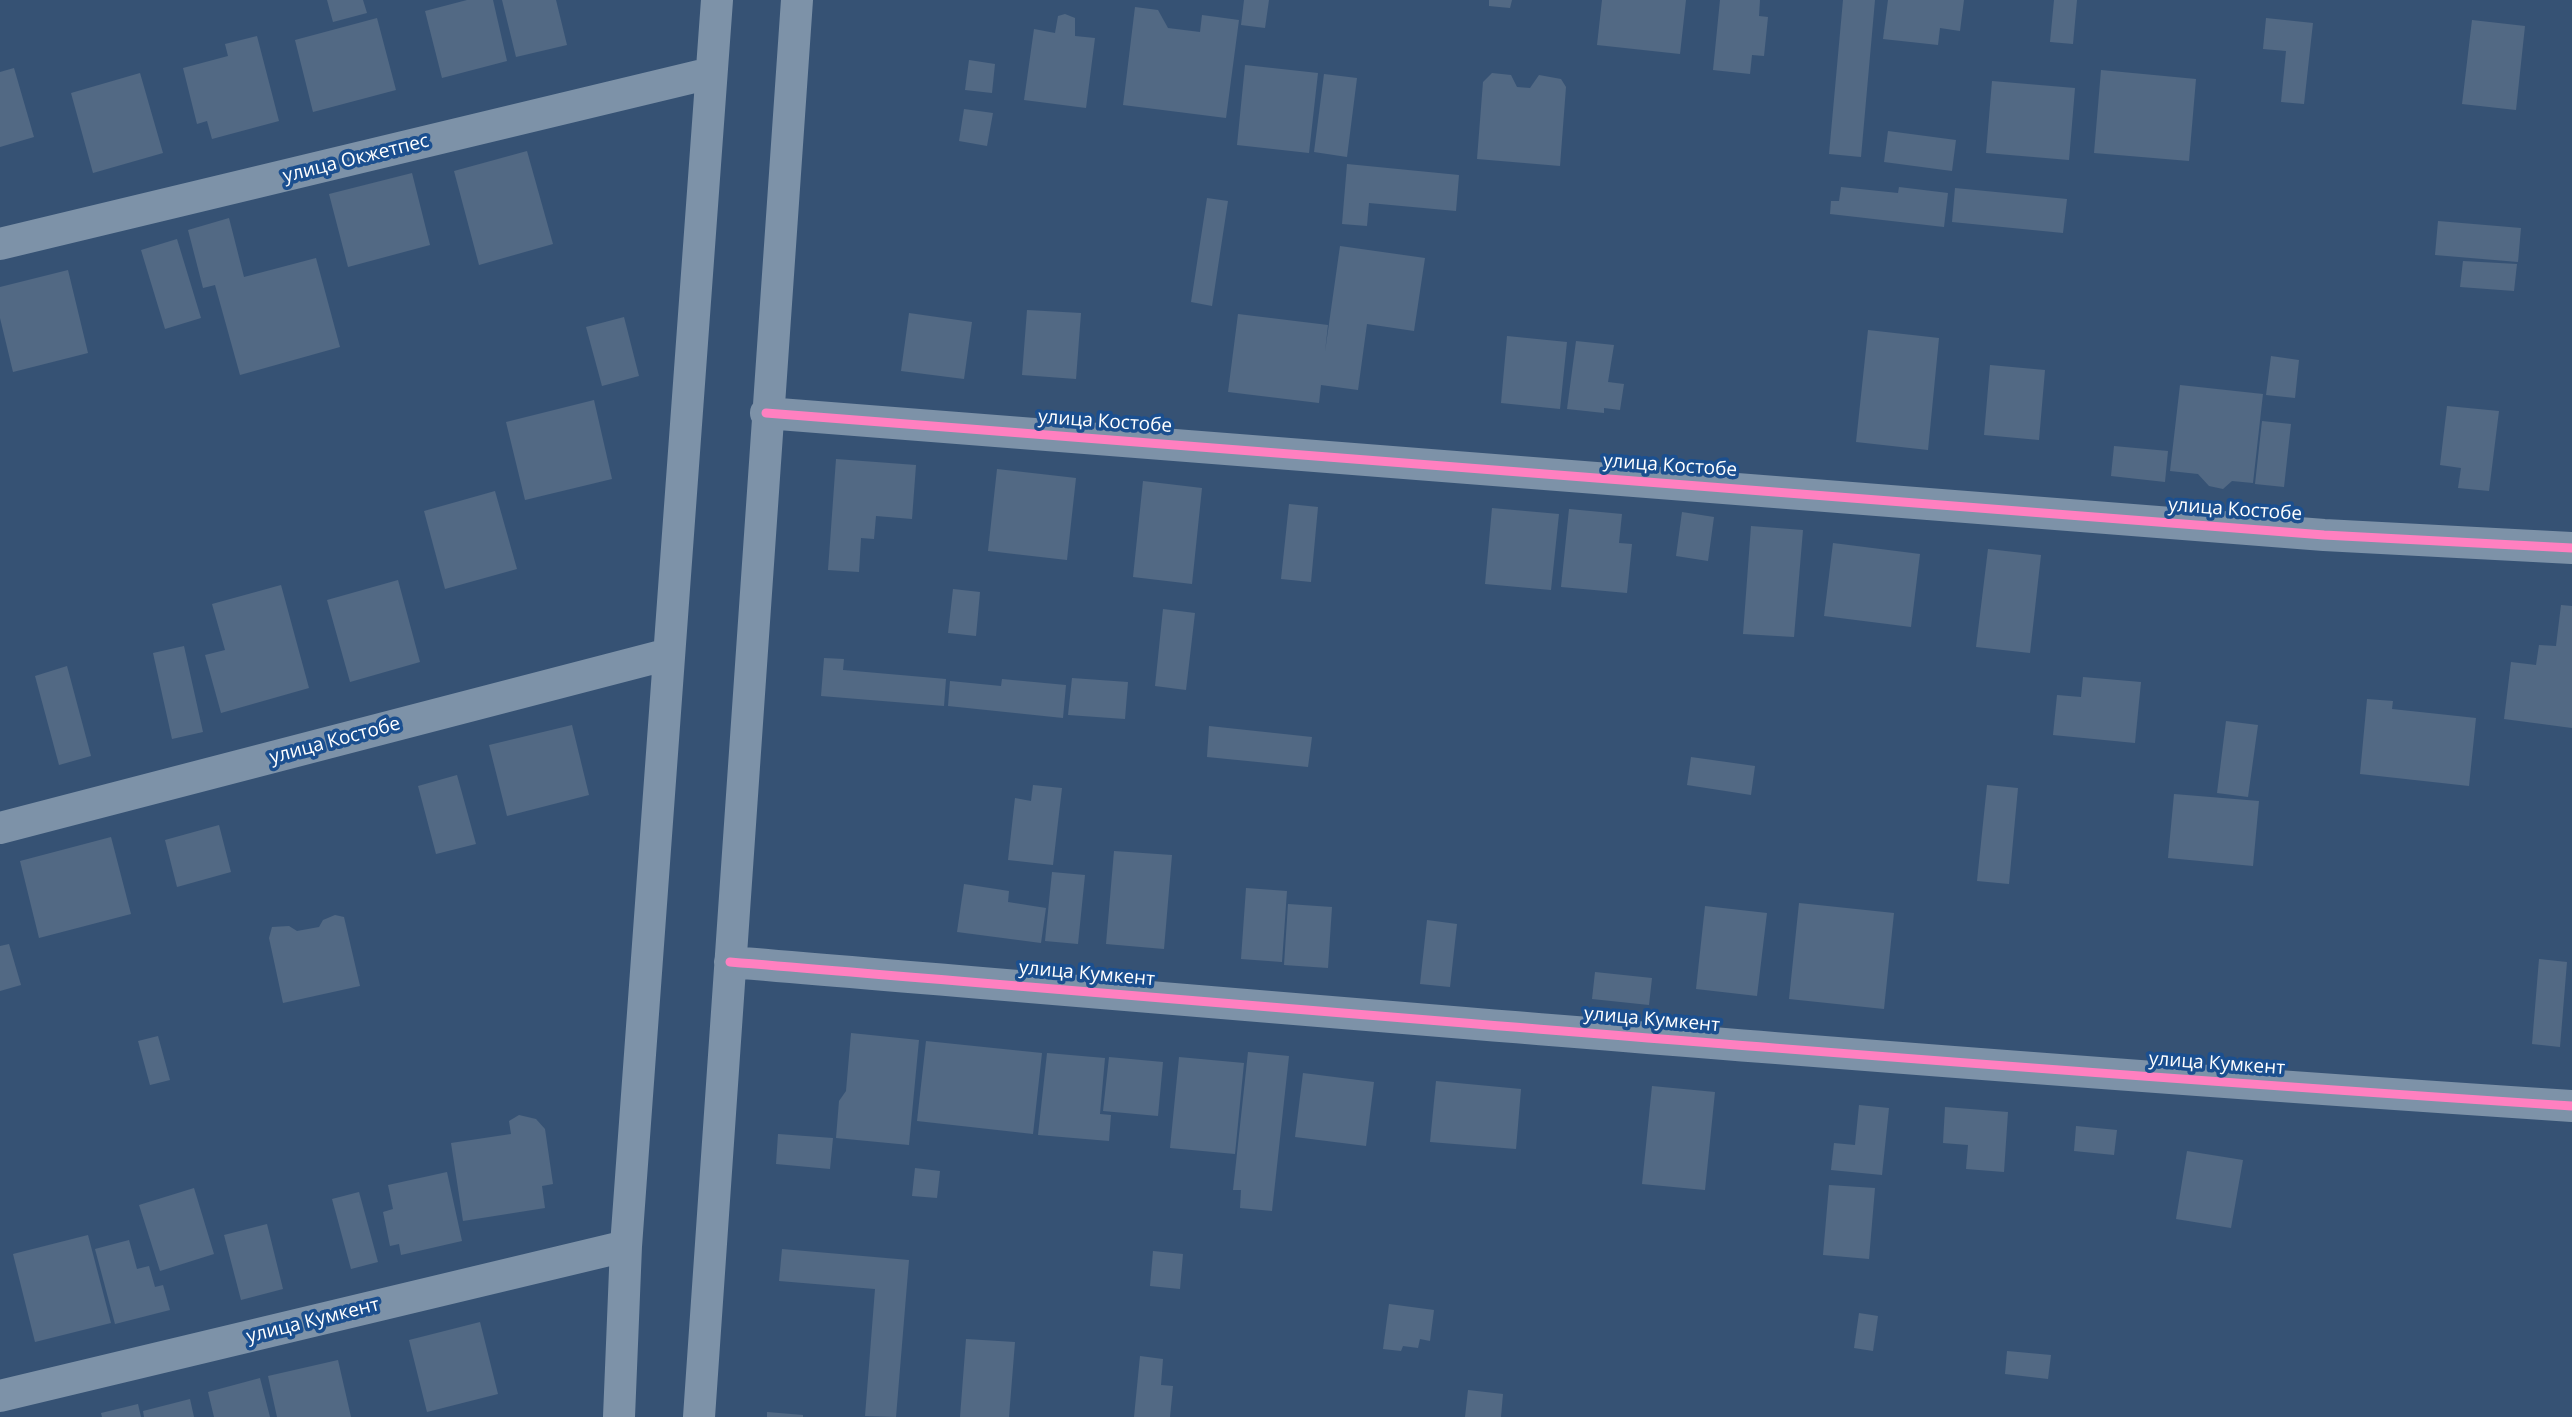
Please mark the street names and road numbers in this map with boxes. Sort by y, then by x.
street label: улица Окжетпес [281,130,431,188]
street label: улица Костобе [1037,406,1173,438]
street label: улица Костобе [1602,450,1738,482]
street label: улица Костобе [2167,494,2303,526]
street label: улица Костобе [267,713,403,769]
street label: улица Кумкент [1018,957,1156,991]
street label: улица Кумкент [1583,1003,1721,1037]
street label: улица Кумкент [2148,1048,2286,1080]
street label: улица Кумкент [244,1293,382,1349]

